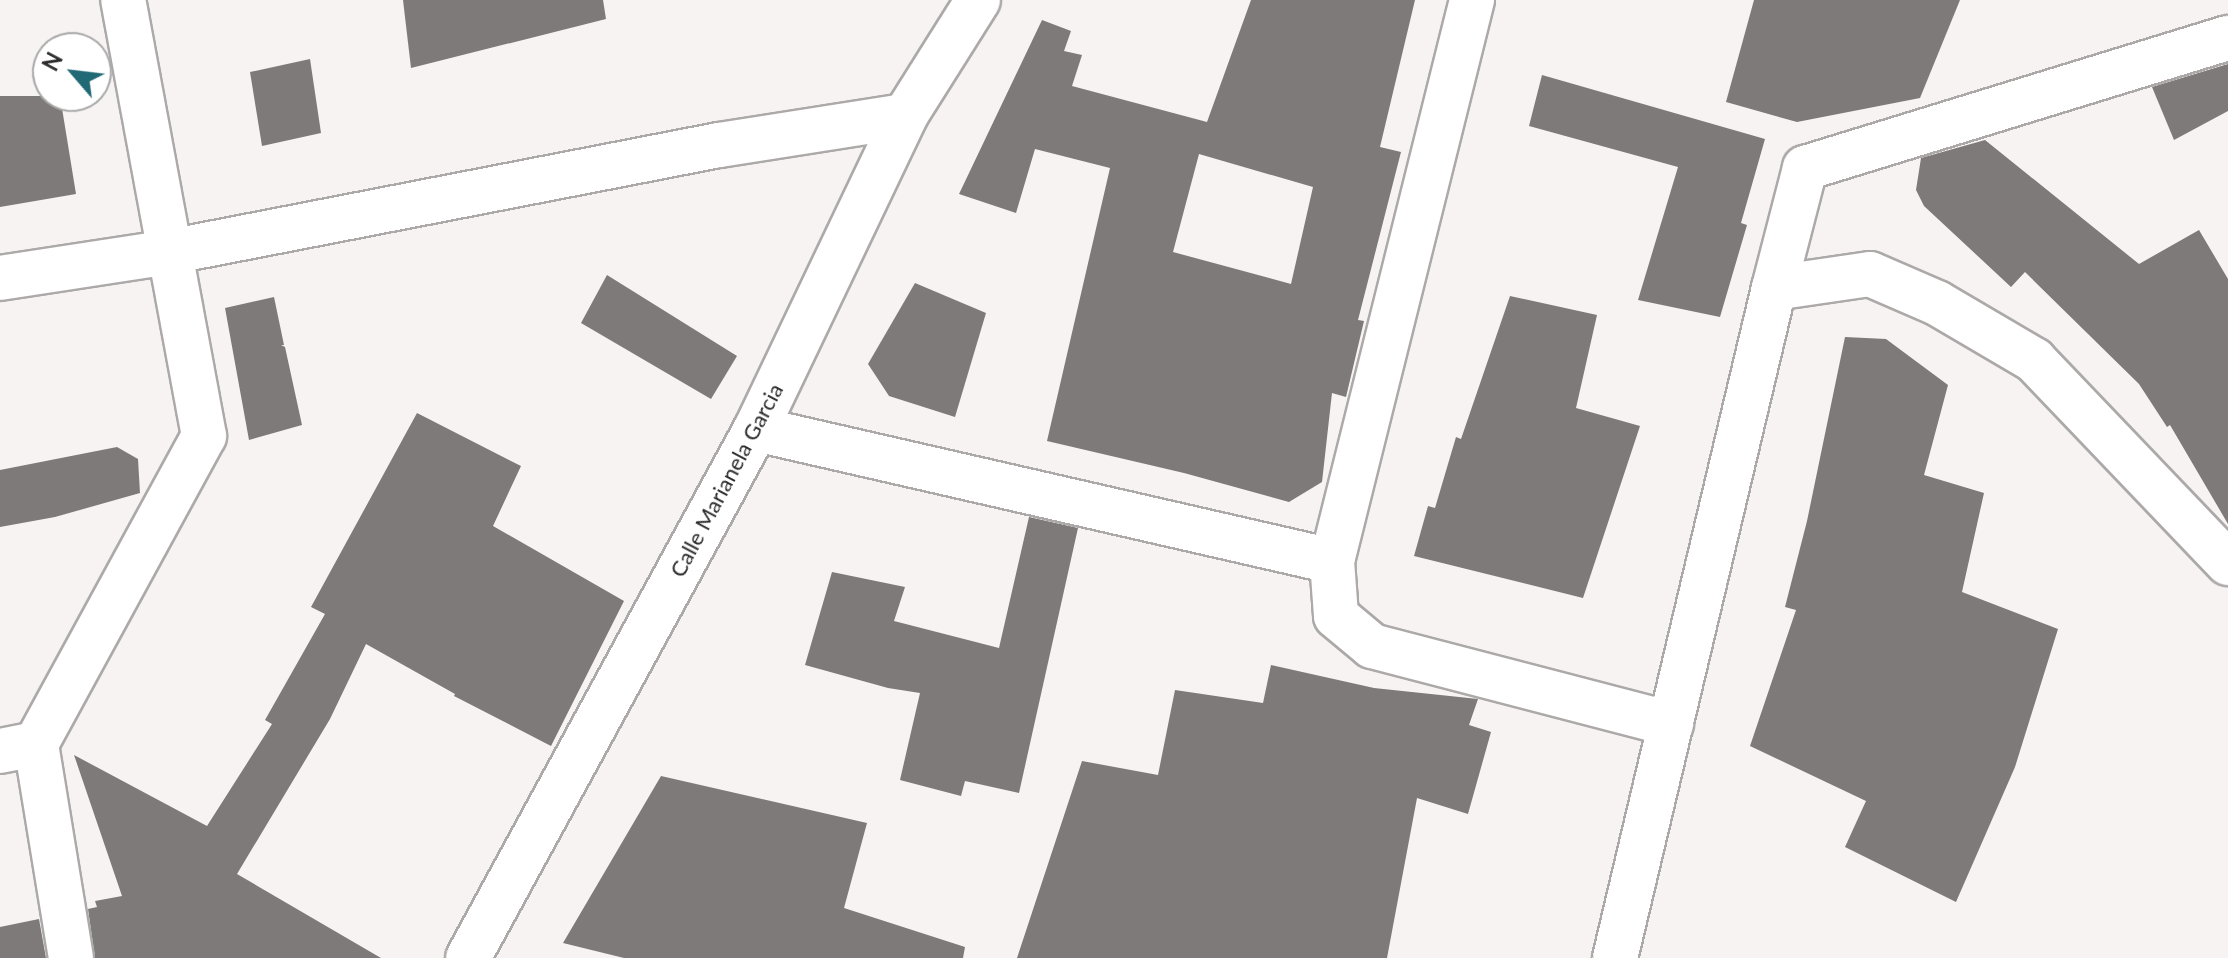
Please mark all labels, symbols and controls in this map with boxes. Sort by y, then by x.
north arrow [32,32,112,112]
text: N [36,48,68,75]
street label: Calle Marianela Garcia [664,379,788,581]

